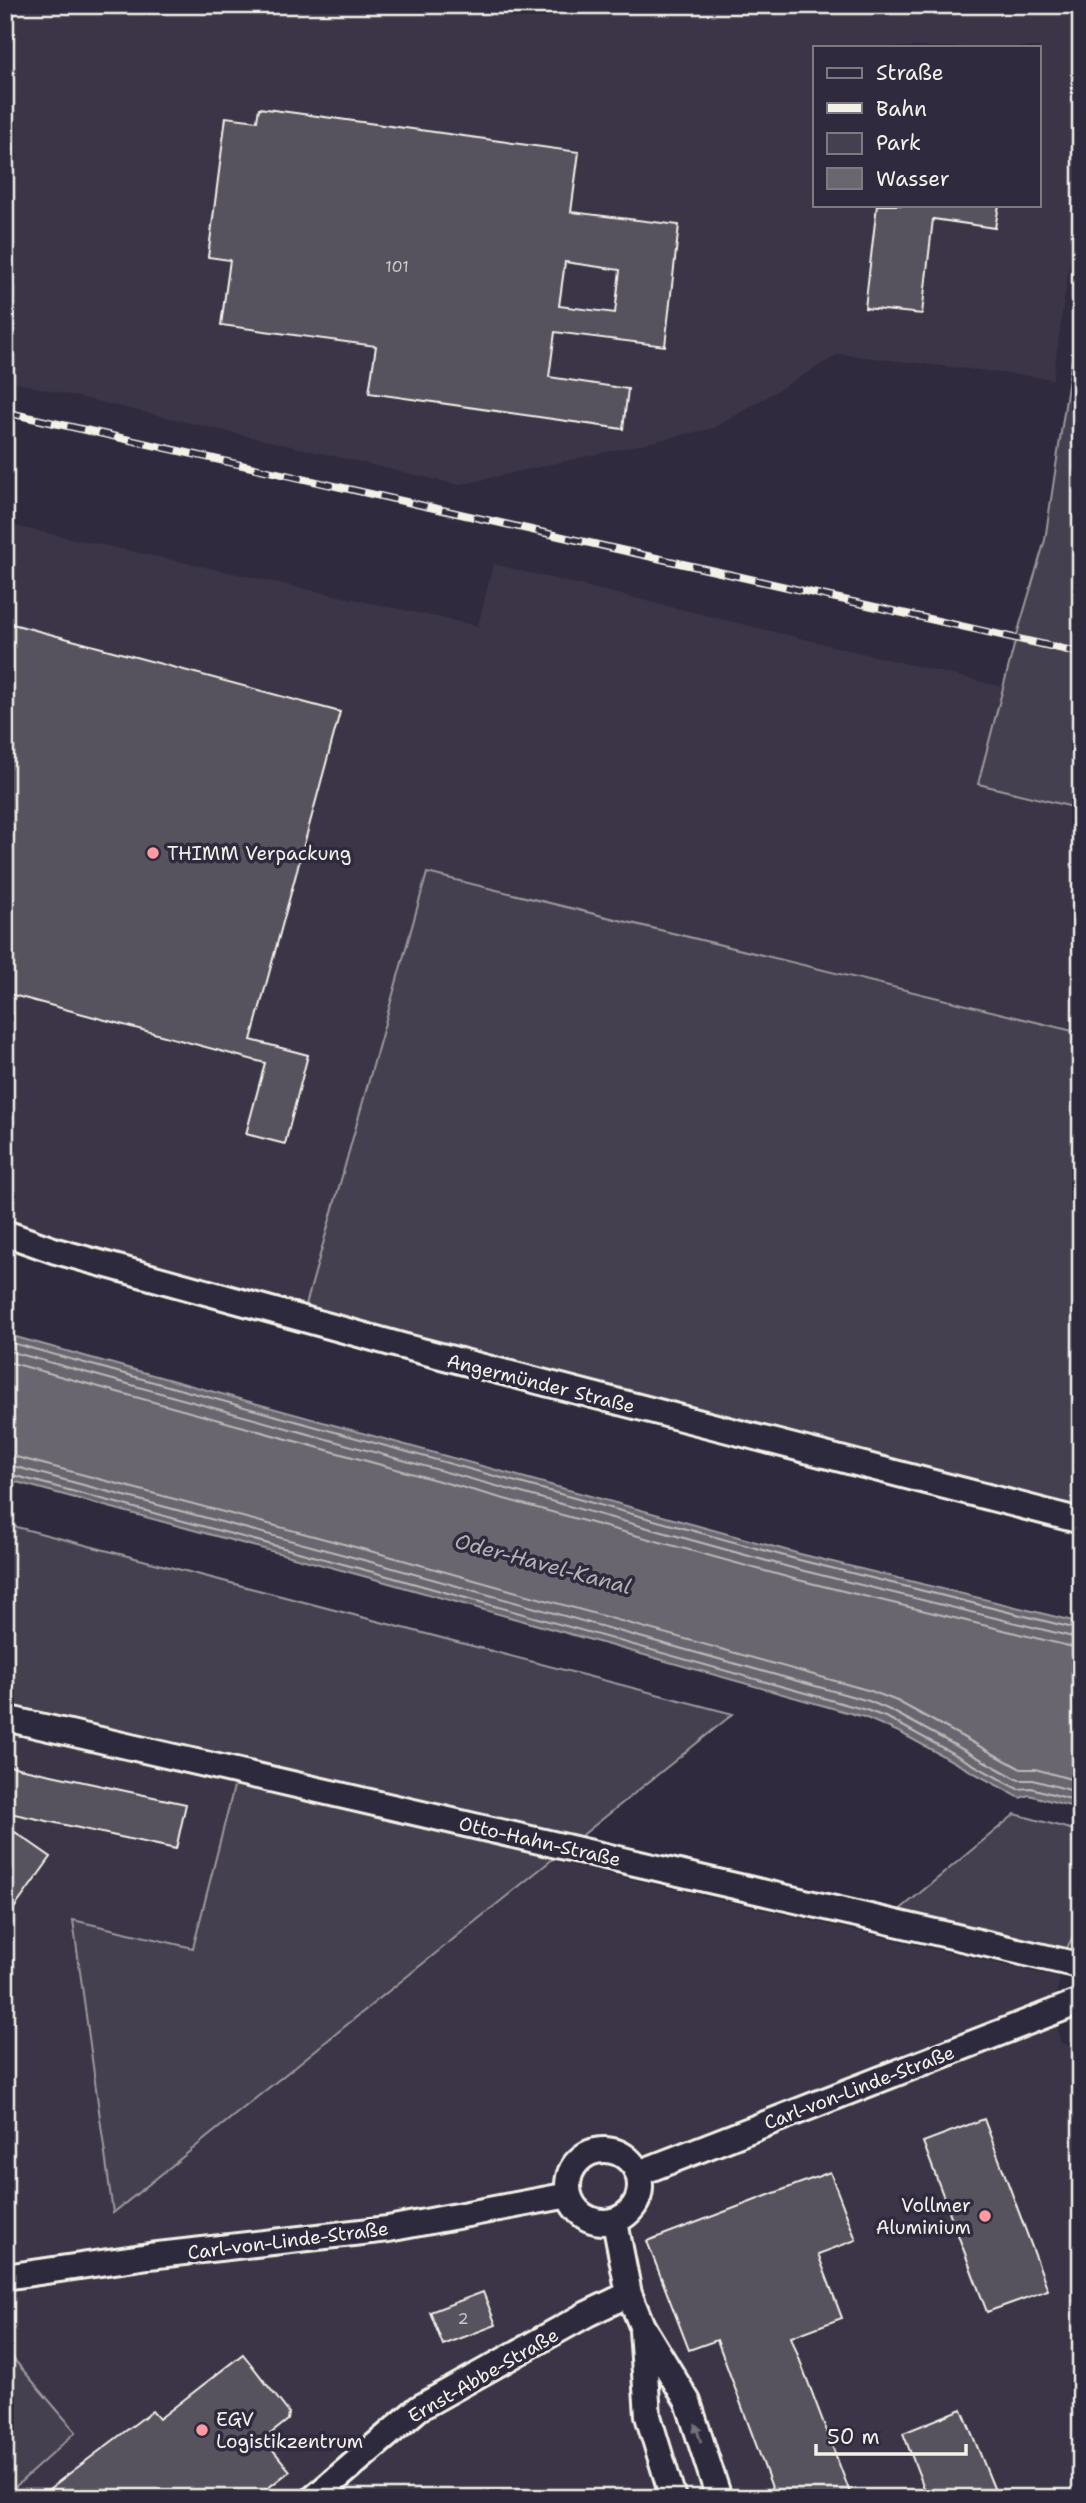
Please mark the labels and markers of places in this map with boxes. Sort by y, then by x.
place label: THIMM Verpackung [167,841,351,866]
marker: THIMM Verpackung [145,845,161,861]
place label: Vollmer Aluminium [876,2193,971,2240]
marker: Vollmer Aluminium [977,2208,993,2224]
place label: EGV Logistikzentrum [216,2407,363,2454]
marker: EGV Logistikzentrum [194,2422,210,2438]

